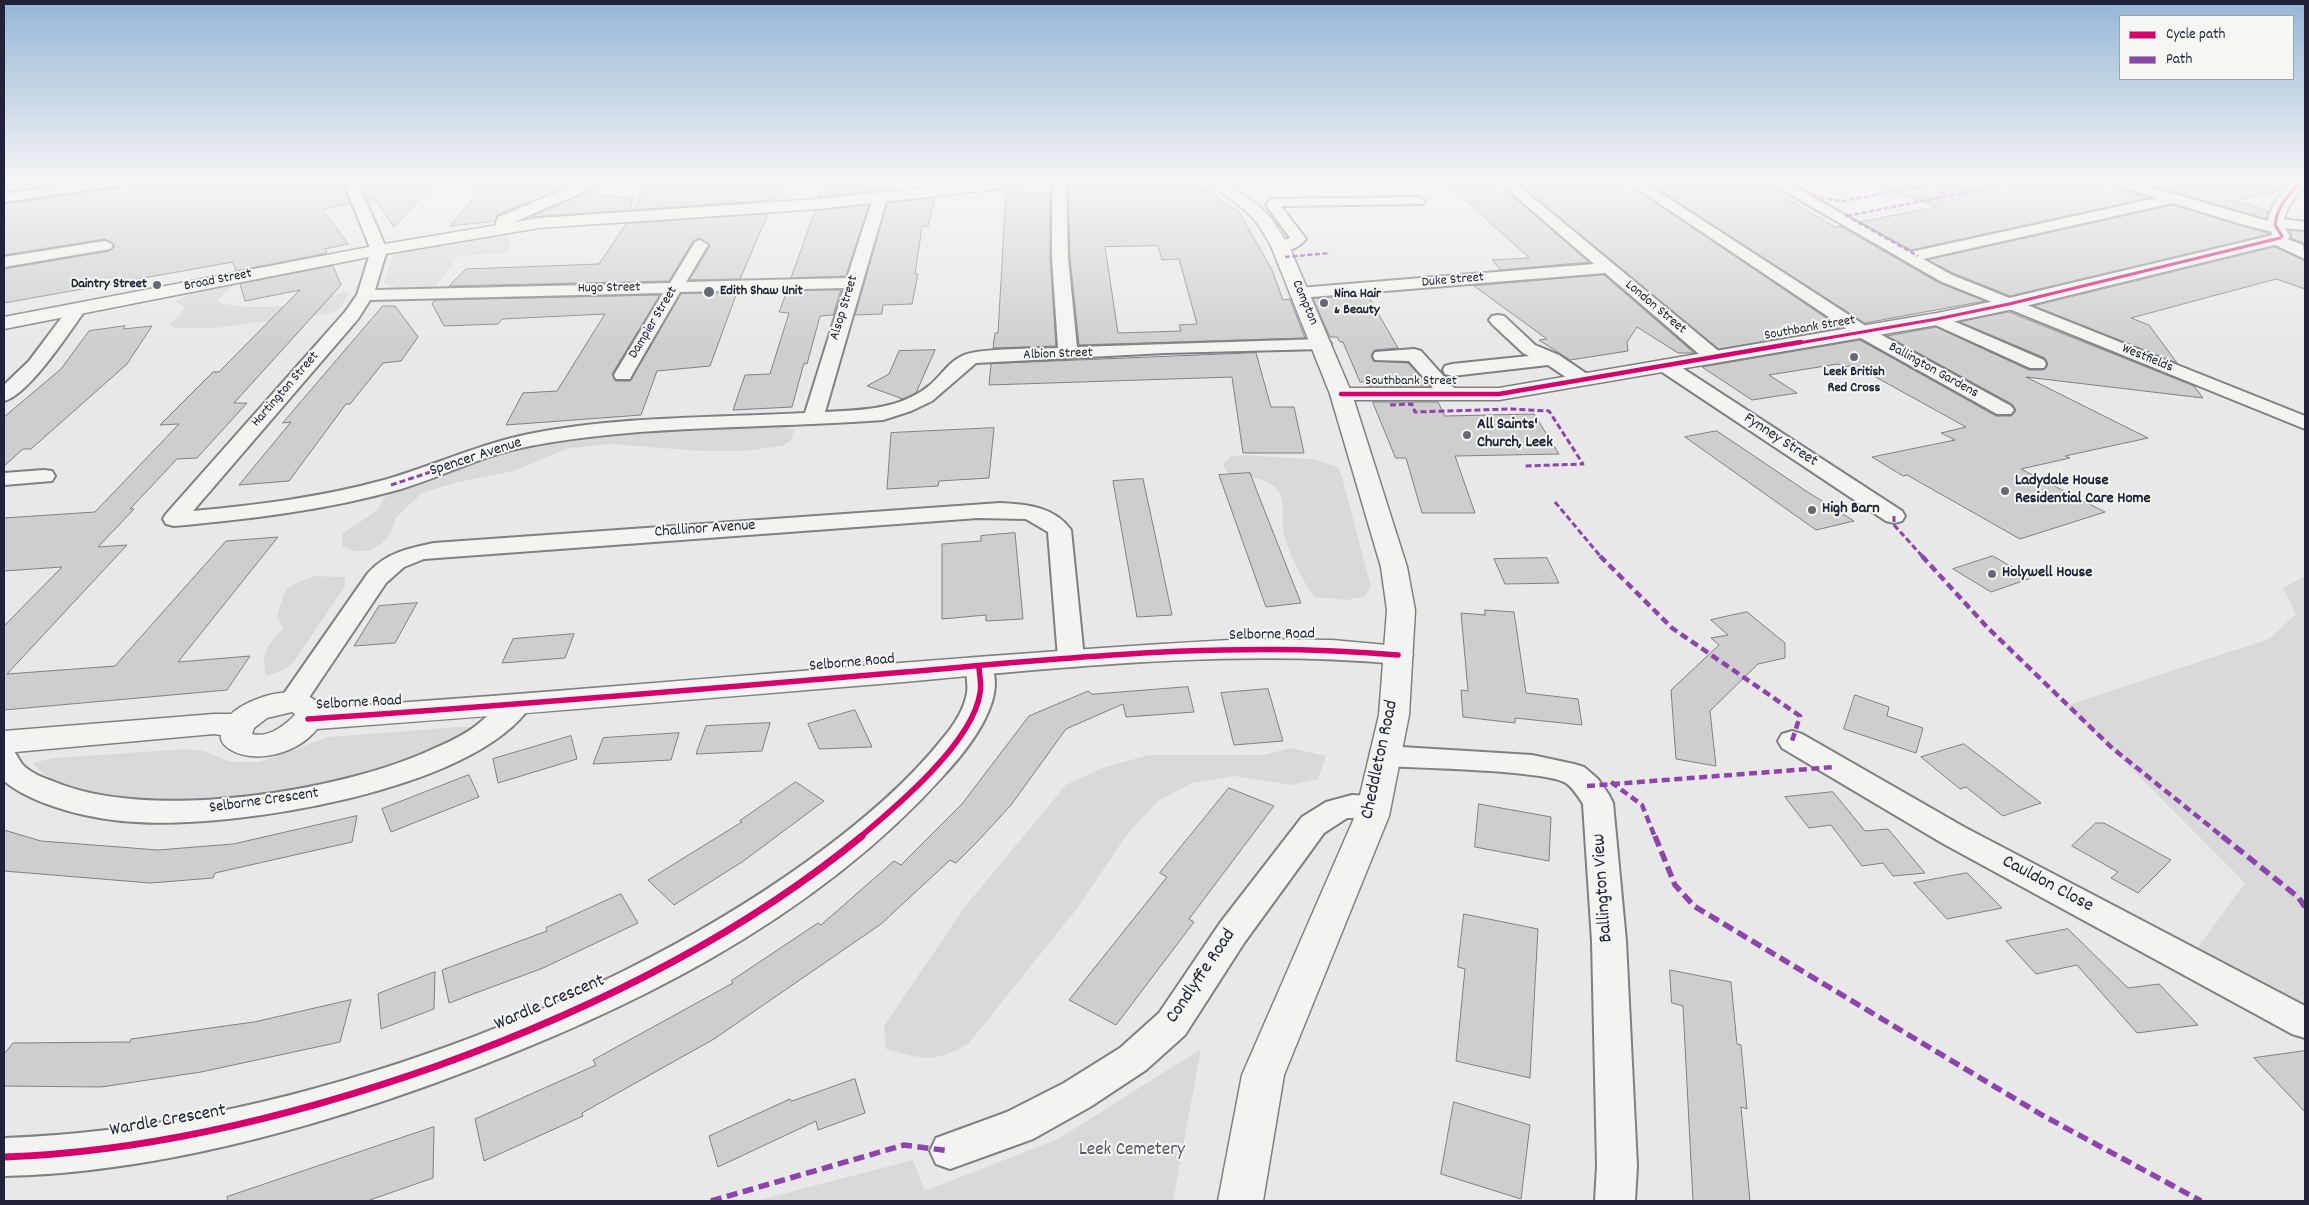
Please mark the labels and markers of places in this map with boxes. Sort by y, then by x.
place label: Daintry Street [71,277,147,293]
marker: Daintry Street [151,279,163,291]
place label: Edith Shaw Unit [720,284,803,300]
marker: Edith Shaw Unit [702,285,716,299]
place label: Nina Hair & Beauty [1334,287,1381,320]
marker: Nina Hair & Beauty [1318,297,1330,309]
marker: Leek British Red Cross [1848,351,1860,363]
place label: Leek British Red Cross [1823,365,1885,398]
place label: All Saints' Church, Leek [1477,416,1553,454]
marker: All Saints' Church, Leek [1461,429,1473,441]
place label: Ladydale House Residential Care Home [2015,472,2151,510]
marker: Ladydale House Residential Care Home [1999,485,2011,497]
place label: High Barn [1822,500,1880,520]
marker: High Barn [1806,504,1818,516]
place label: Holywell House [2002,564,2092,584]
marker: Holywell House [1986,568,1998,580]

